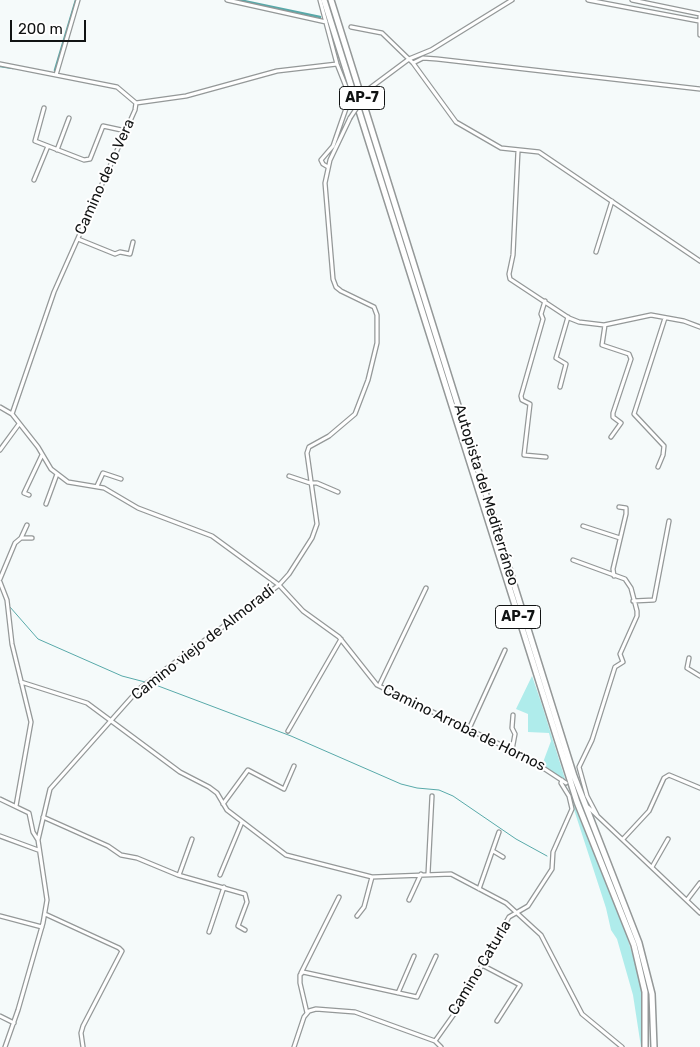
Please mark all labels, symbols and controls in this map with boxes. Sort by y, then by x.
scale bar [12,10,89,42]
text: 200 m [18,20,63,38]
road number: AP-7 [340,86,384,110]
street label: Camino de lo Vera [71,116,139,238]
street label: Autopista del Mediterráneo [450,402,522,588]
street label: Camino viejo de Almoradí [128,582,278,704]
road number: AP-7 [496,606,540,628]
street label: Camino Arroba de Hornos [380,681,548,775]
street label: Camino Caturla [445,917,515,1019]

